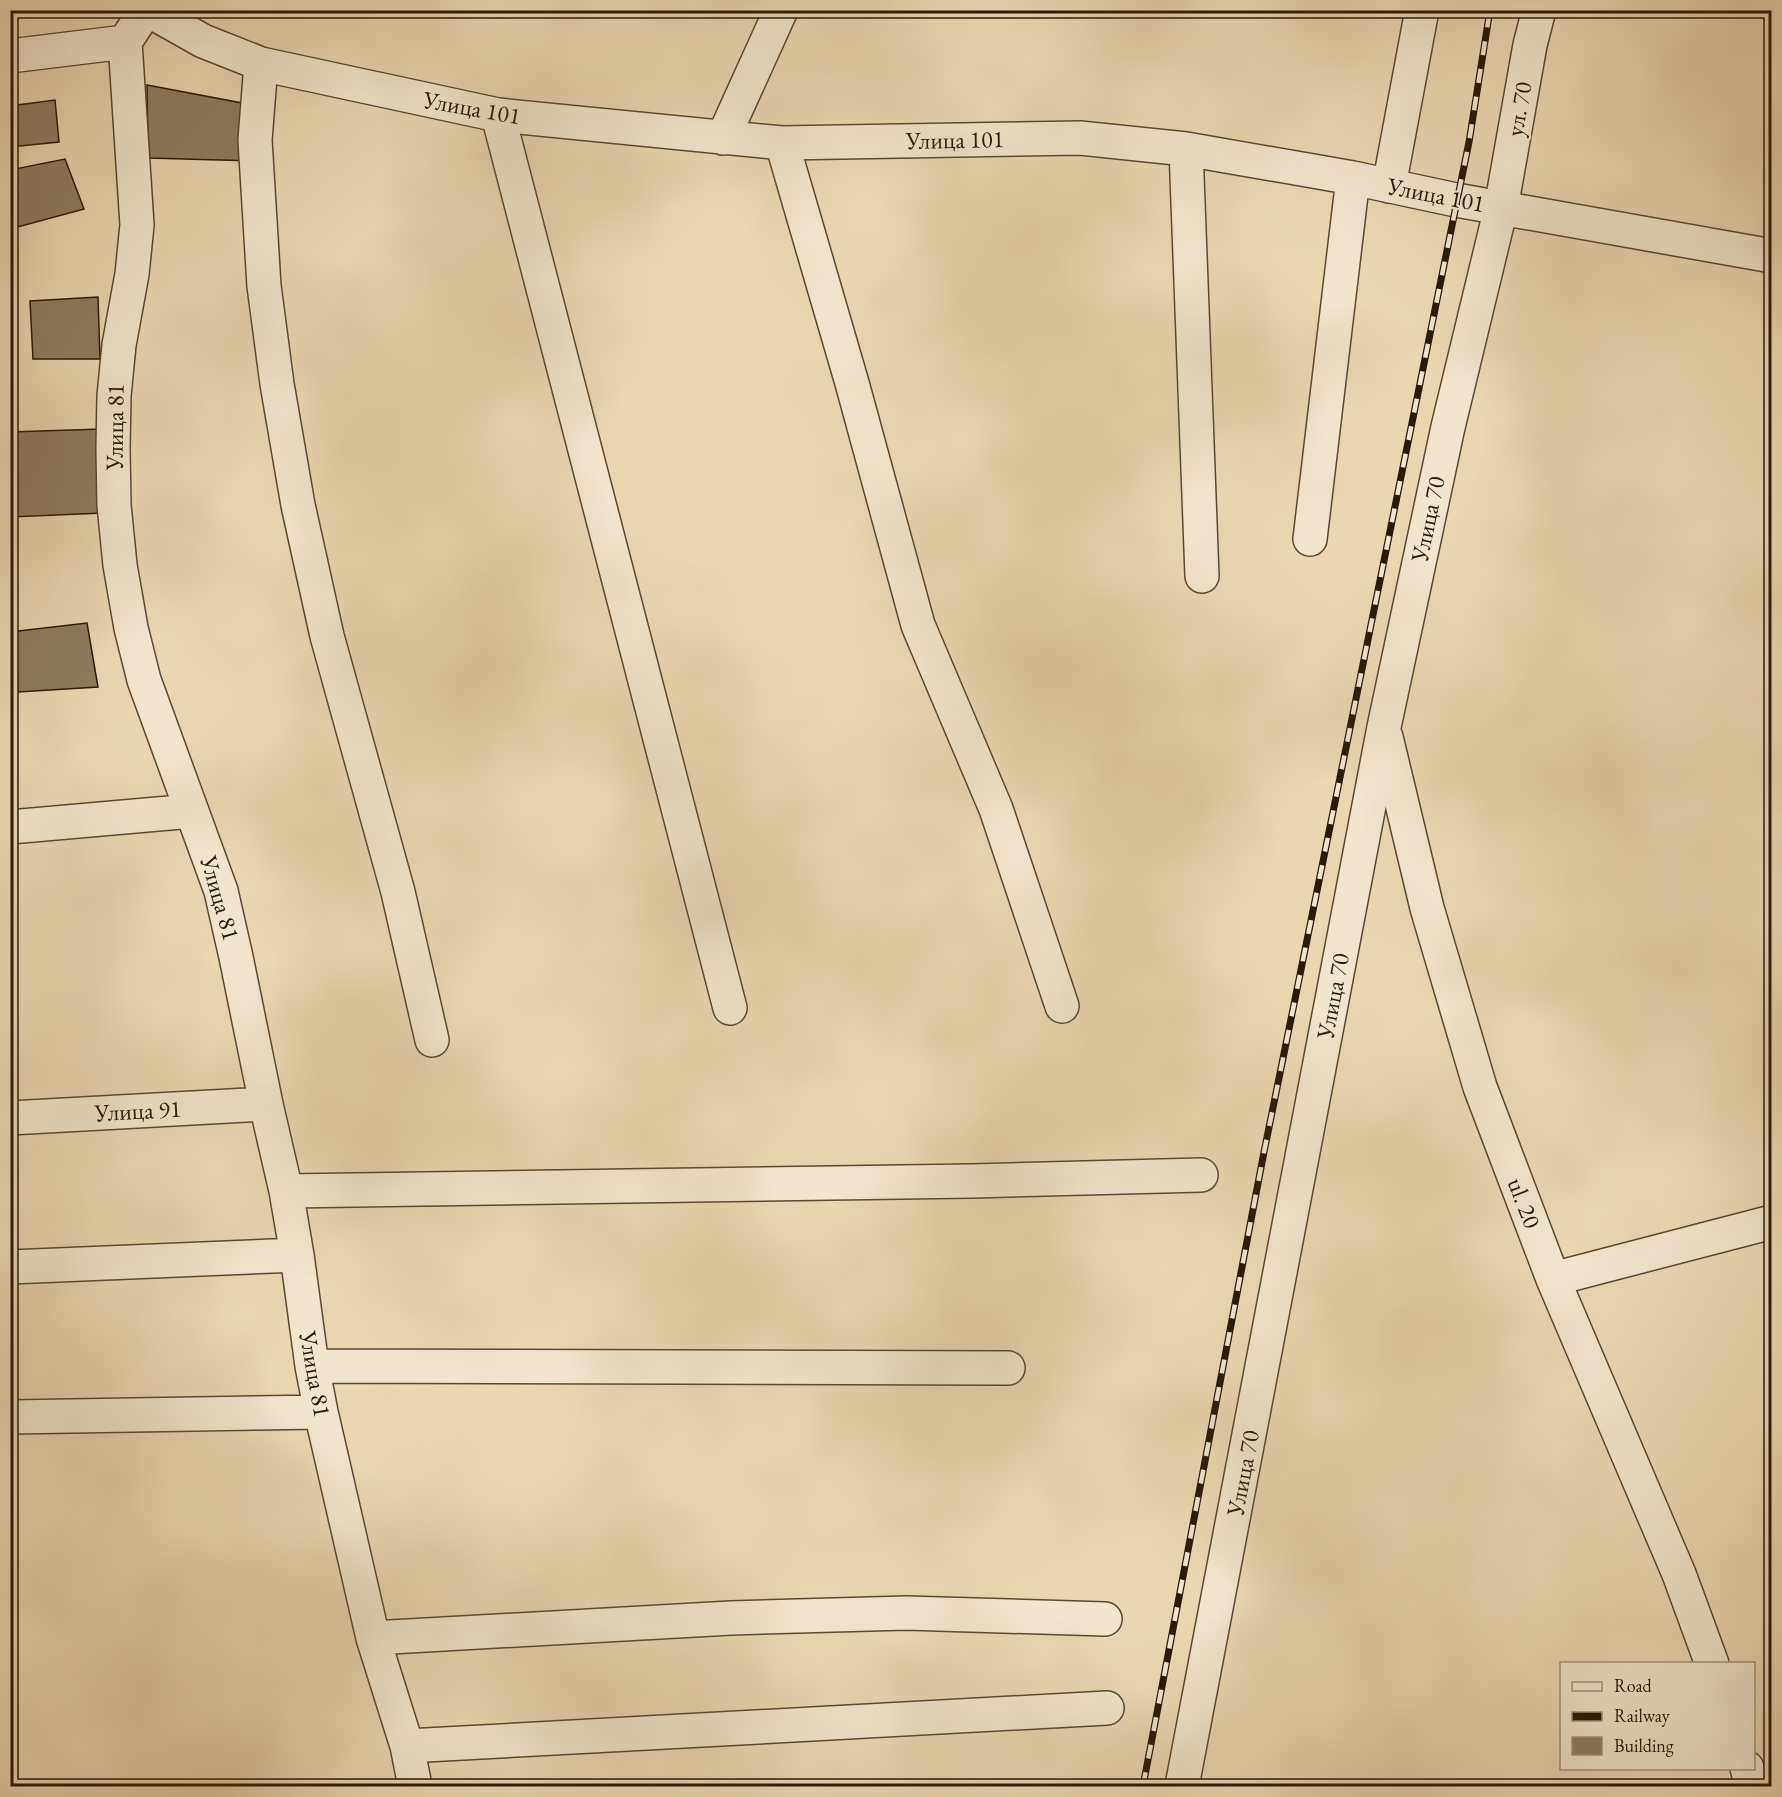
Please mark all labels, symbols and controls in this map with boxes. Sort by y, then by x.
street label: ул. 70 [1498,79,1539,139]
street label: Улица 101 [420,84,523,131]
street label: Улица 101 [905,123,1004,156]
street label: Улица 101 [1384,170,1487,219]
street label: Улица 81 [98,383,131,472]
street label: Улица 70 [1403,473,1452,566]
street label: Улица 81 [193,851,247,944]
street label: Улица 70 [1309,950,1356,1042]
street label: Улица 91 [93,1093,182,1128]
street label: ul. 20 [1501,1173,1548,1233]
street label: Улица 81 [293,1327,338,1419]
street label: Улица 70 [1219,1427,1266,1519]
legend [1560,1662,1755,1770]
text: Road [1614,1674,1653,1697]
text: Railway [1614,1704,1670,1727]
text: Building [1614,1734,1674,1757]

